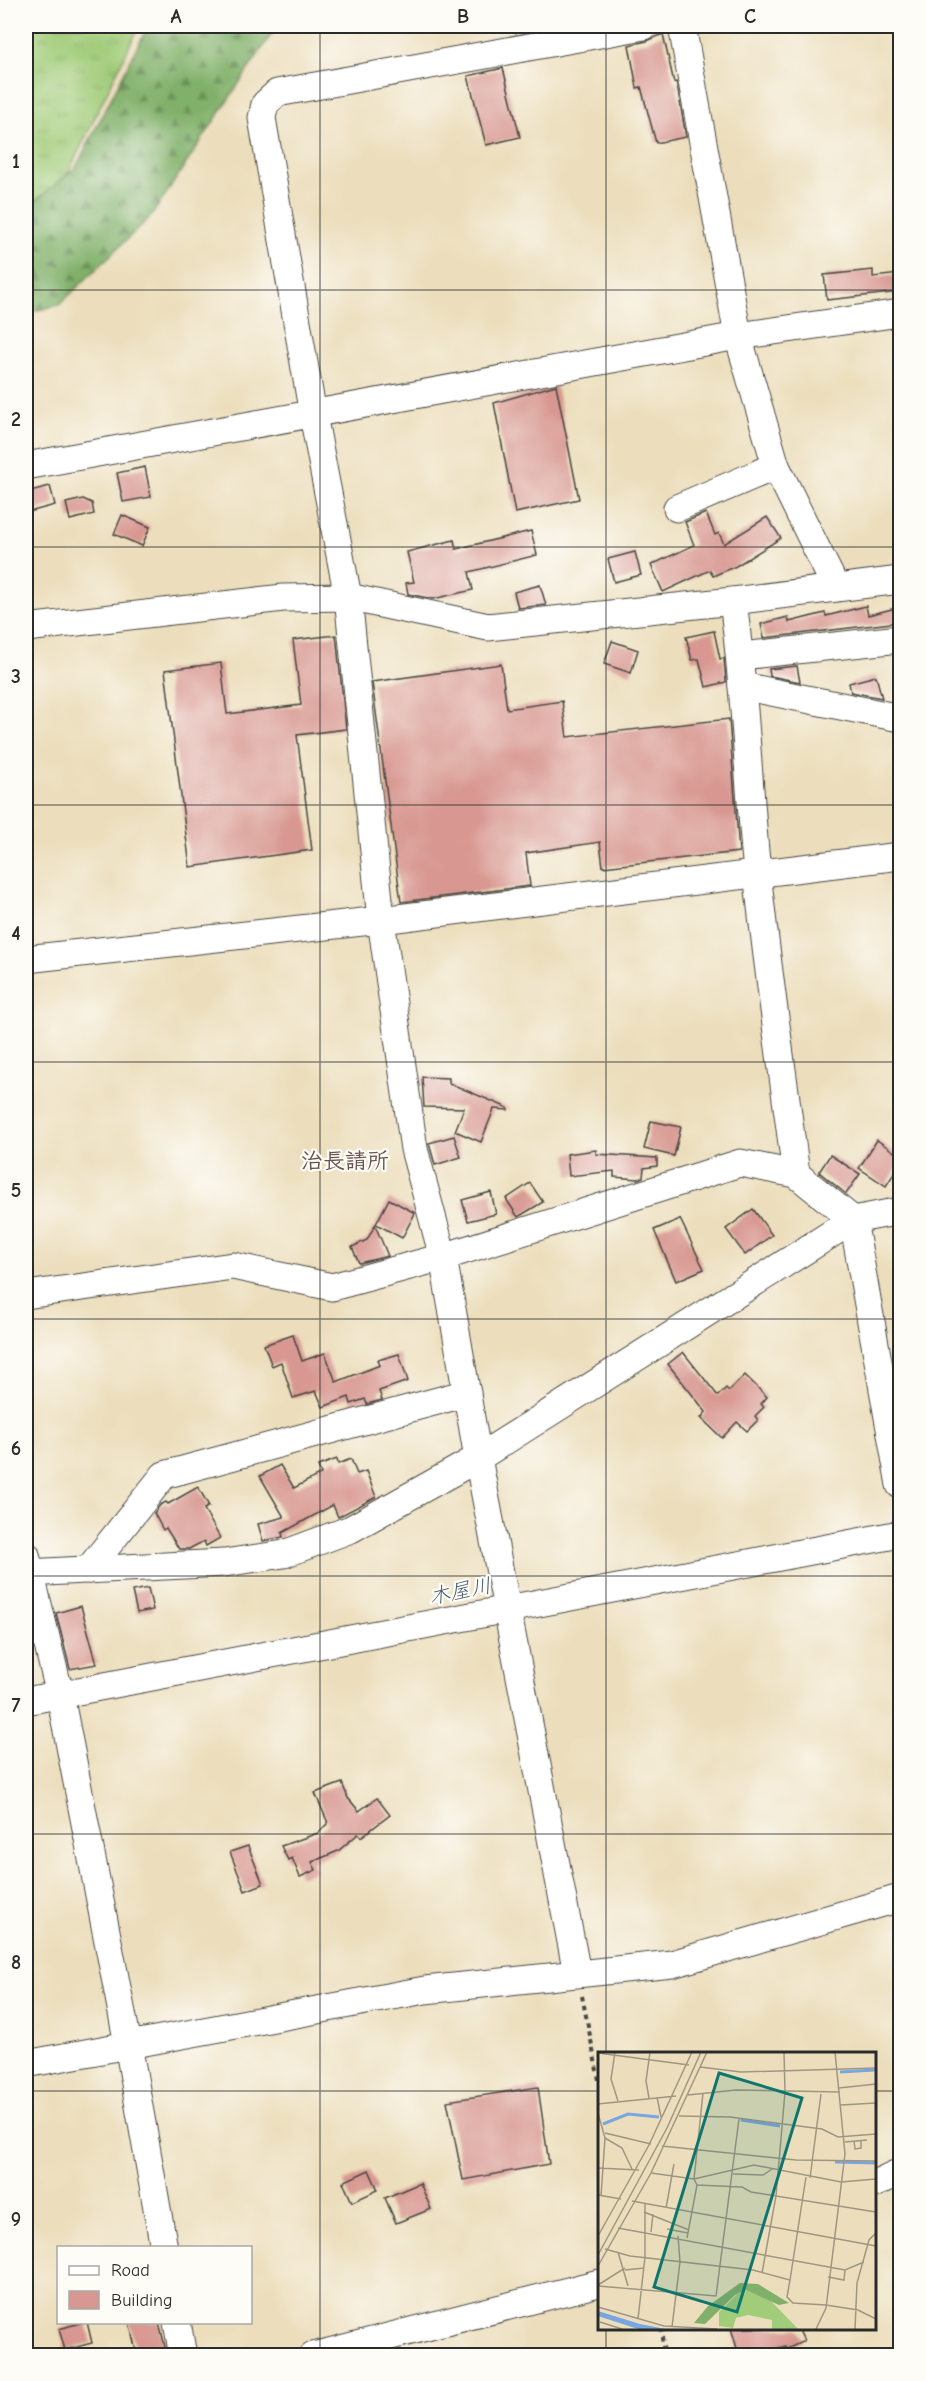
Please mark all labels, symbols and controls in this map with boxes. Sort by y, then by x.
text: A [170,5,182,28]
text: B [457,5,469,28]
text: C [744,5,756,28]
text: 1 [12,150,20,173]
text: 2 [11,408,21,431]
text: 3 [11,665,21,688]
text: 4 [11,922,21,945]
district label: 治長請所 [301,1148,389,1174]
text: 5 [11,1179,21,1202]
text: 6 [11,1437,21,1460]
water label: 木屋川 [427,1573,493,1609]
text: 7 [12,1694,21,1717]
text: 8 [11,1951,21,1974]
inset map [598,2052,875,2330]
text: 9 [11,2208,21,2231]
legend [57,2246,252,2324]
text: Road [111,2260,150,2281]
text: Building [111,2290,173,2311]

